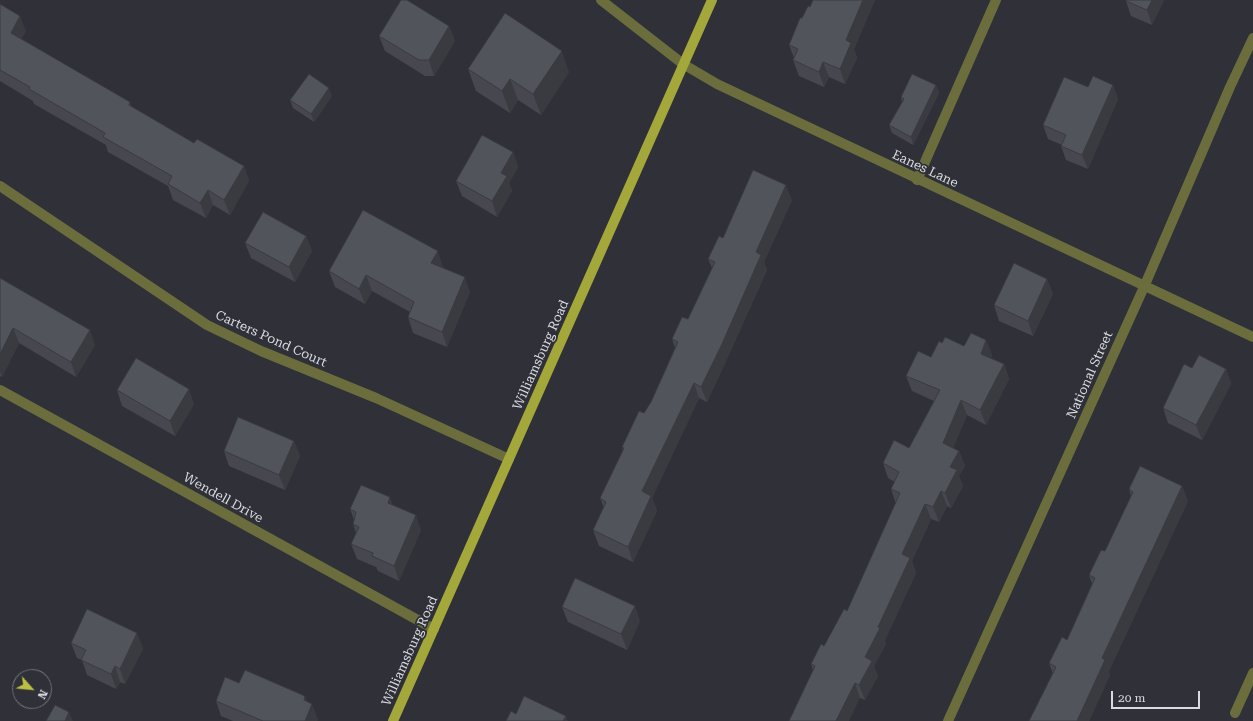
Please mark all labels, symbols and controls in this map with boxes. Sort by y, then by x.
street label: Eanes Lane [889,147,961,191]
street label: Williamsburg Road [510,298,572,412]
street label: Carters Pond Court [213,307,329,371]
street label: National Street [1064,329,1116,421]
street label: Wendell Drive [180,470,266,526]
street label: Williamsburg Road [379,594,441,708]
north arrow [12,669,52,709]
scale bar [1113,683,1202,709]
text: N [35,687,50,701]
text: 20 m [1118,691,1145,705]

